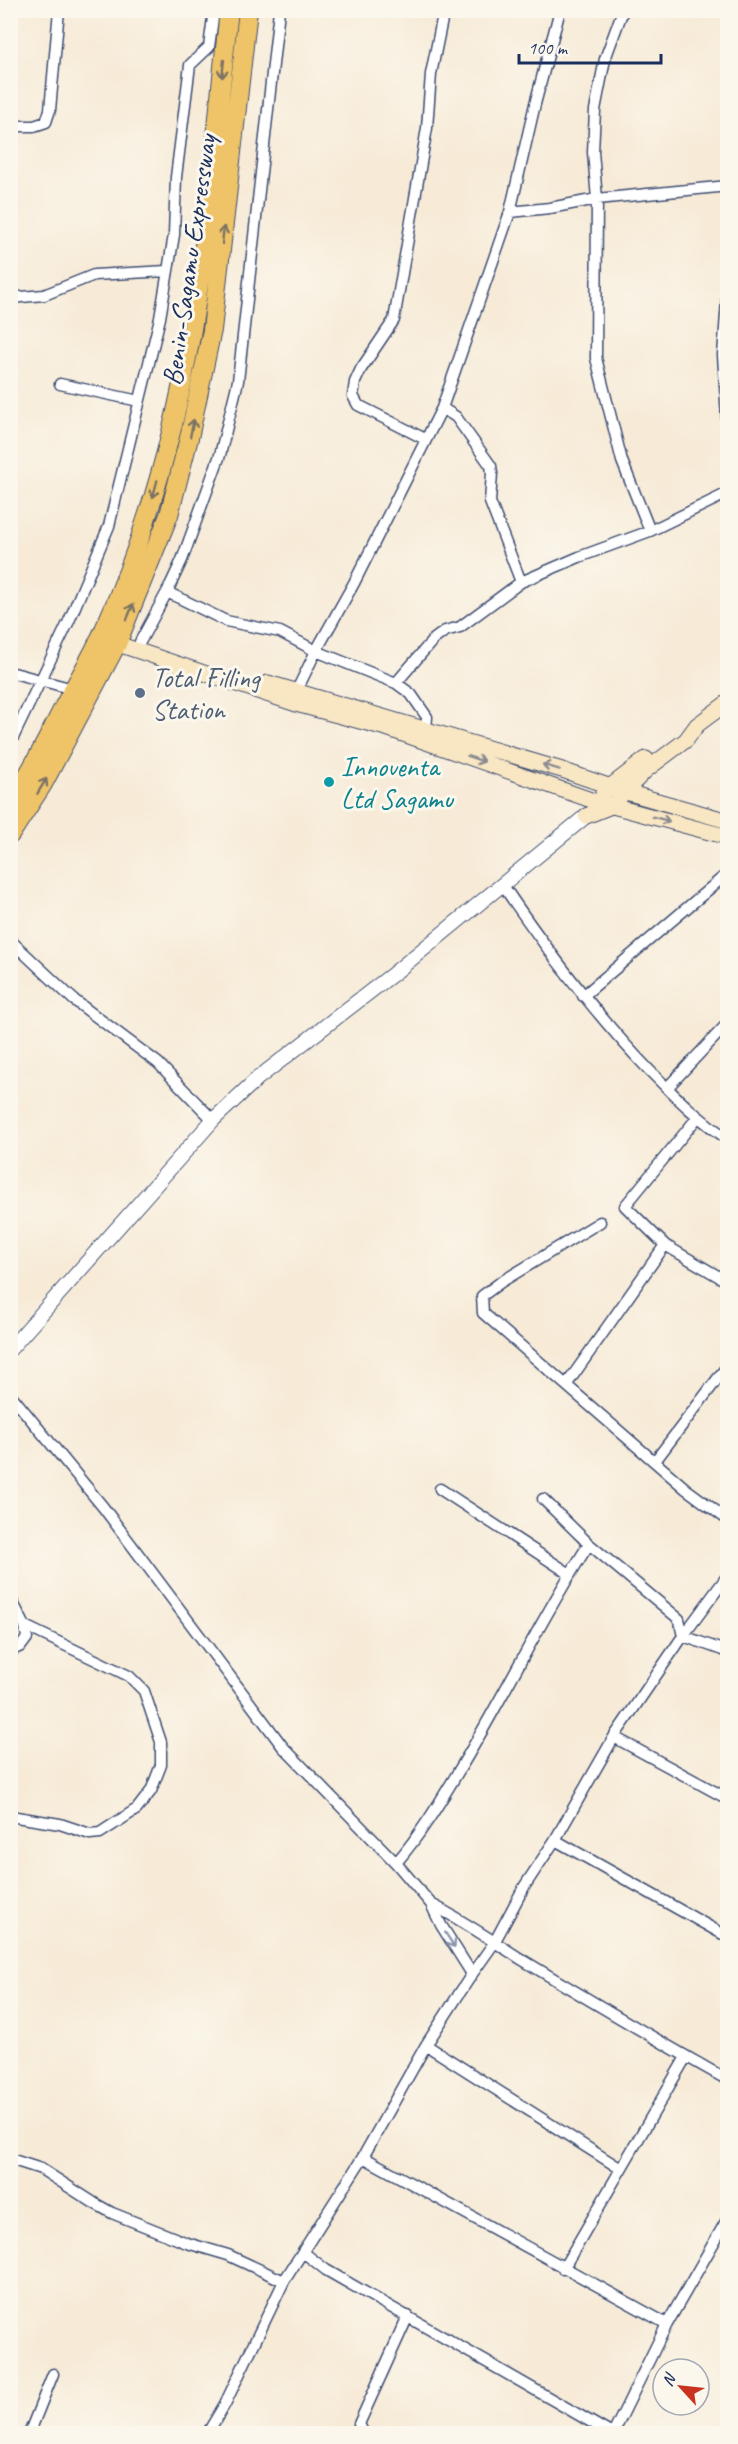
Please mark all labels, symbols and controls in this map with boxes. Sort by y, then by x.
scale bar [519,27,662,65]
text: 100 m [528,37,569,59]
one-way arrow [217,58,228,78]
street label: Benin-Sagamu Expressway [154,130,224,388]
one-way arrow [217,226,228,246]
one-way arrow [186,418,198,437]
one-way arrow [149,479,160,498]
one-way arrow [125,603,136,622]
place label: Total Filling Station [152,660,262,727]
marker: Total Filling Station [133,686,147,700]
place label: Innoventa Ltd Sagamu [341,749,454,816]
one-way arrow [466,755,485,766]
one-way arrow [542,761,561,772]
marker: Innoventa Ltd Sagamu [322,775,336,789]
one-way arrow [36,778,48,795]
one-way arrow [651,814,670,825]
one-way arrow [443,1931,456,1948]
north arrow [651,2357,711,2417]
text: N [657,2369,681,2390]

